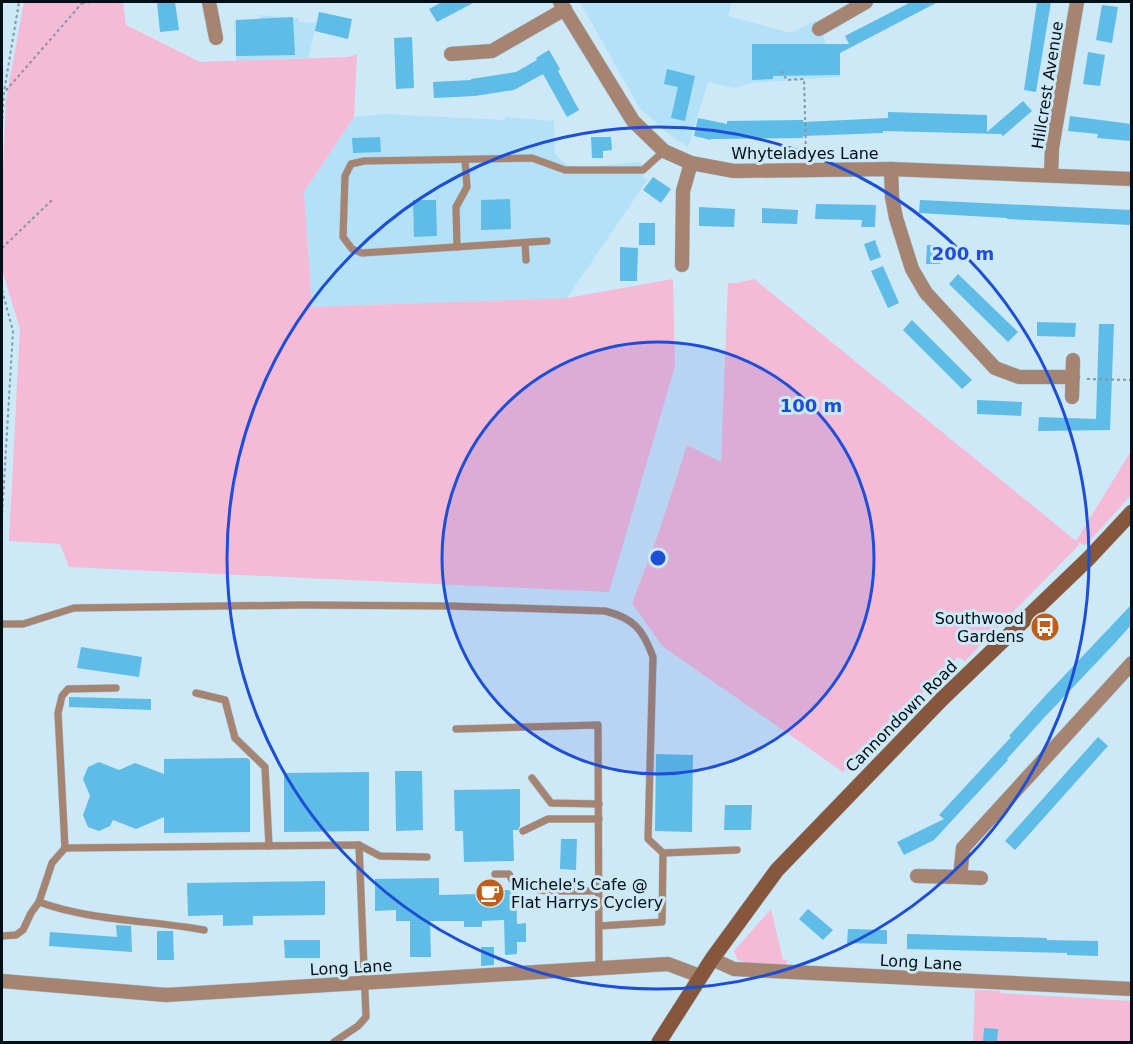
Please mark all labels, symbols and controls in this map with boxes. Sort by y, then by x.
street label: Hillcrest Avenue [1028,20,1067,150]
street label: Whyteladyes Lane [731,144,879,163]
text: 200 m [932,243,994,264]
text: 100 m [780,395,842,416]
centre of rings [648,548,668,568]
place label: Southwood Gardens [935,609,1024,646]
bus stop icon: Southwood Gardens [1029,611,1061,643]
street label: Cannondown Road [842,657,961,776]
place label: Michele's Cafe @ Flat Harrys Cyclery [511,875,663,912]
cafe icon: Michele's Cafe @ Flat Harrys Cyclery [474,877,506,909]
street label: Long Lane [879,951,963,974]
street label: Long Lane [309,956,393,979]

